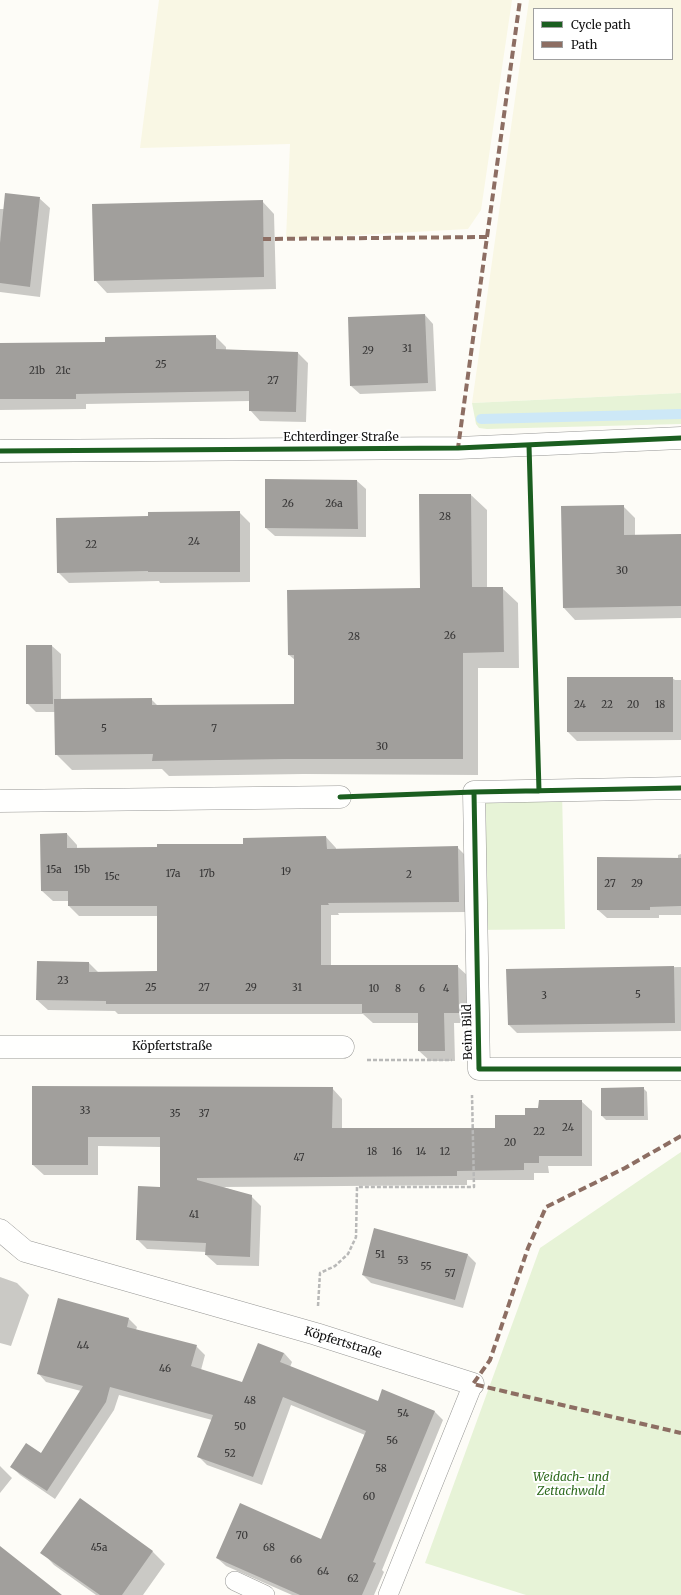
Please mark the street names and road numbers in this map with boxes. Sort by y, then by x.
street label: Echterdinger Straße [283,431,399,445]
street label: Beim Bild [460,1004,476,1060]
street label: Köpfertstraße [132,1040,212,1054]
street label: Köpfertstraße [303,1324,383,1362]

